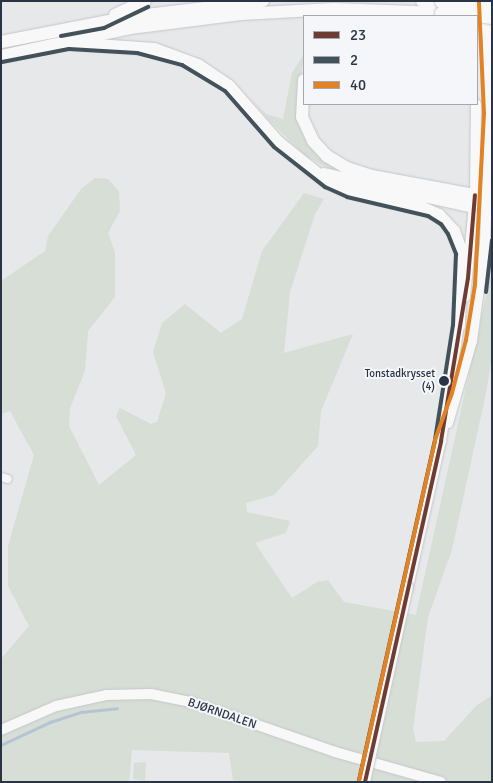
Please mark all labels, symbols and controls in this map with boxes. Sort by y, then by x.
legend [303,15,478,105]
text: 23 [350,26,366,44]
text: 2 [350,51,358,69]
text: 40 [350,76,366,94]
place label: Tonstadkrysset (4) [365,368,435,394]
marker: Tonstadkrysset (4) [439,376,449,386]
street label: BJØRNDALEN [186,696,258,732]

